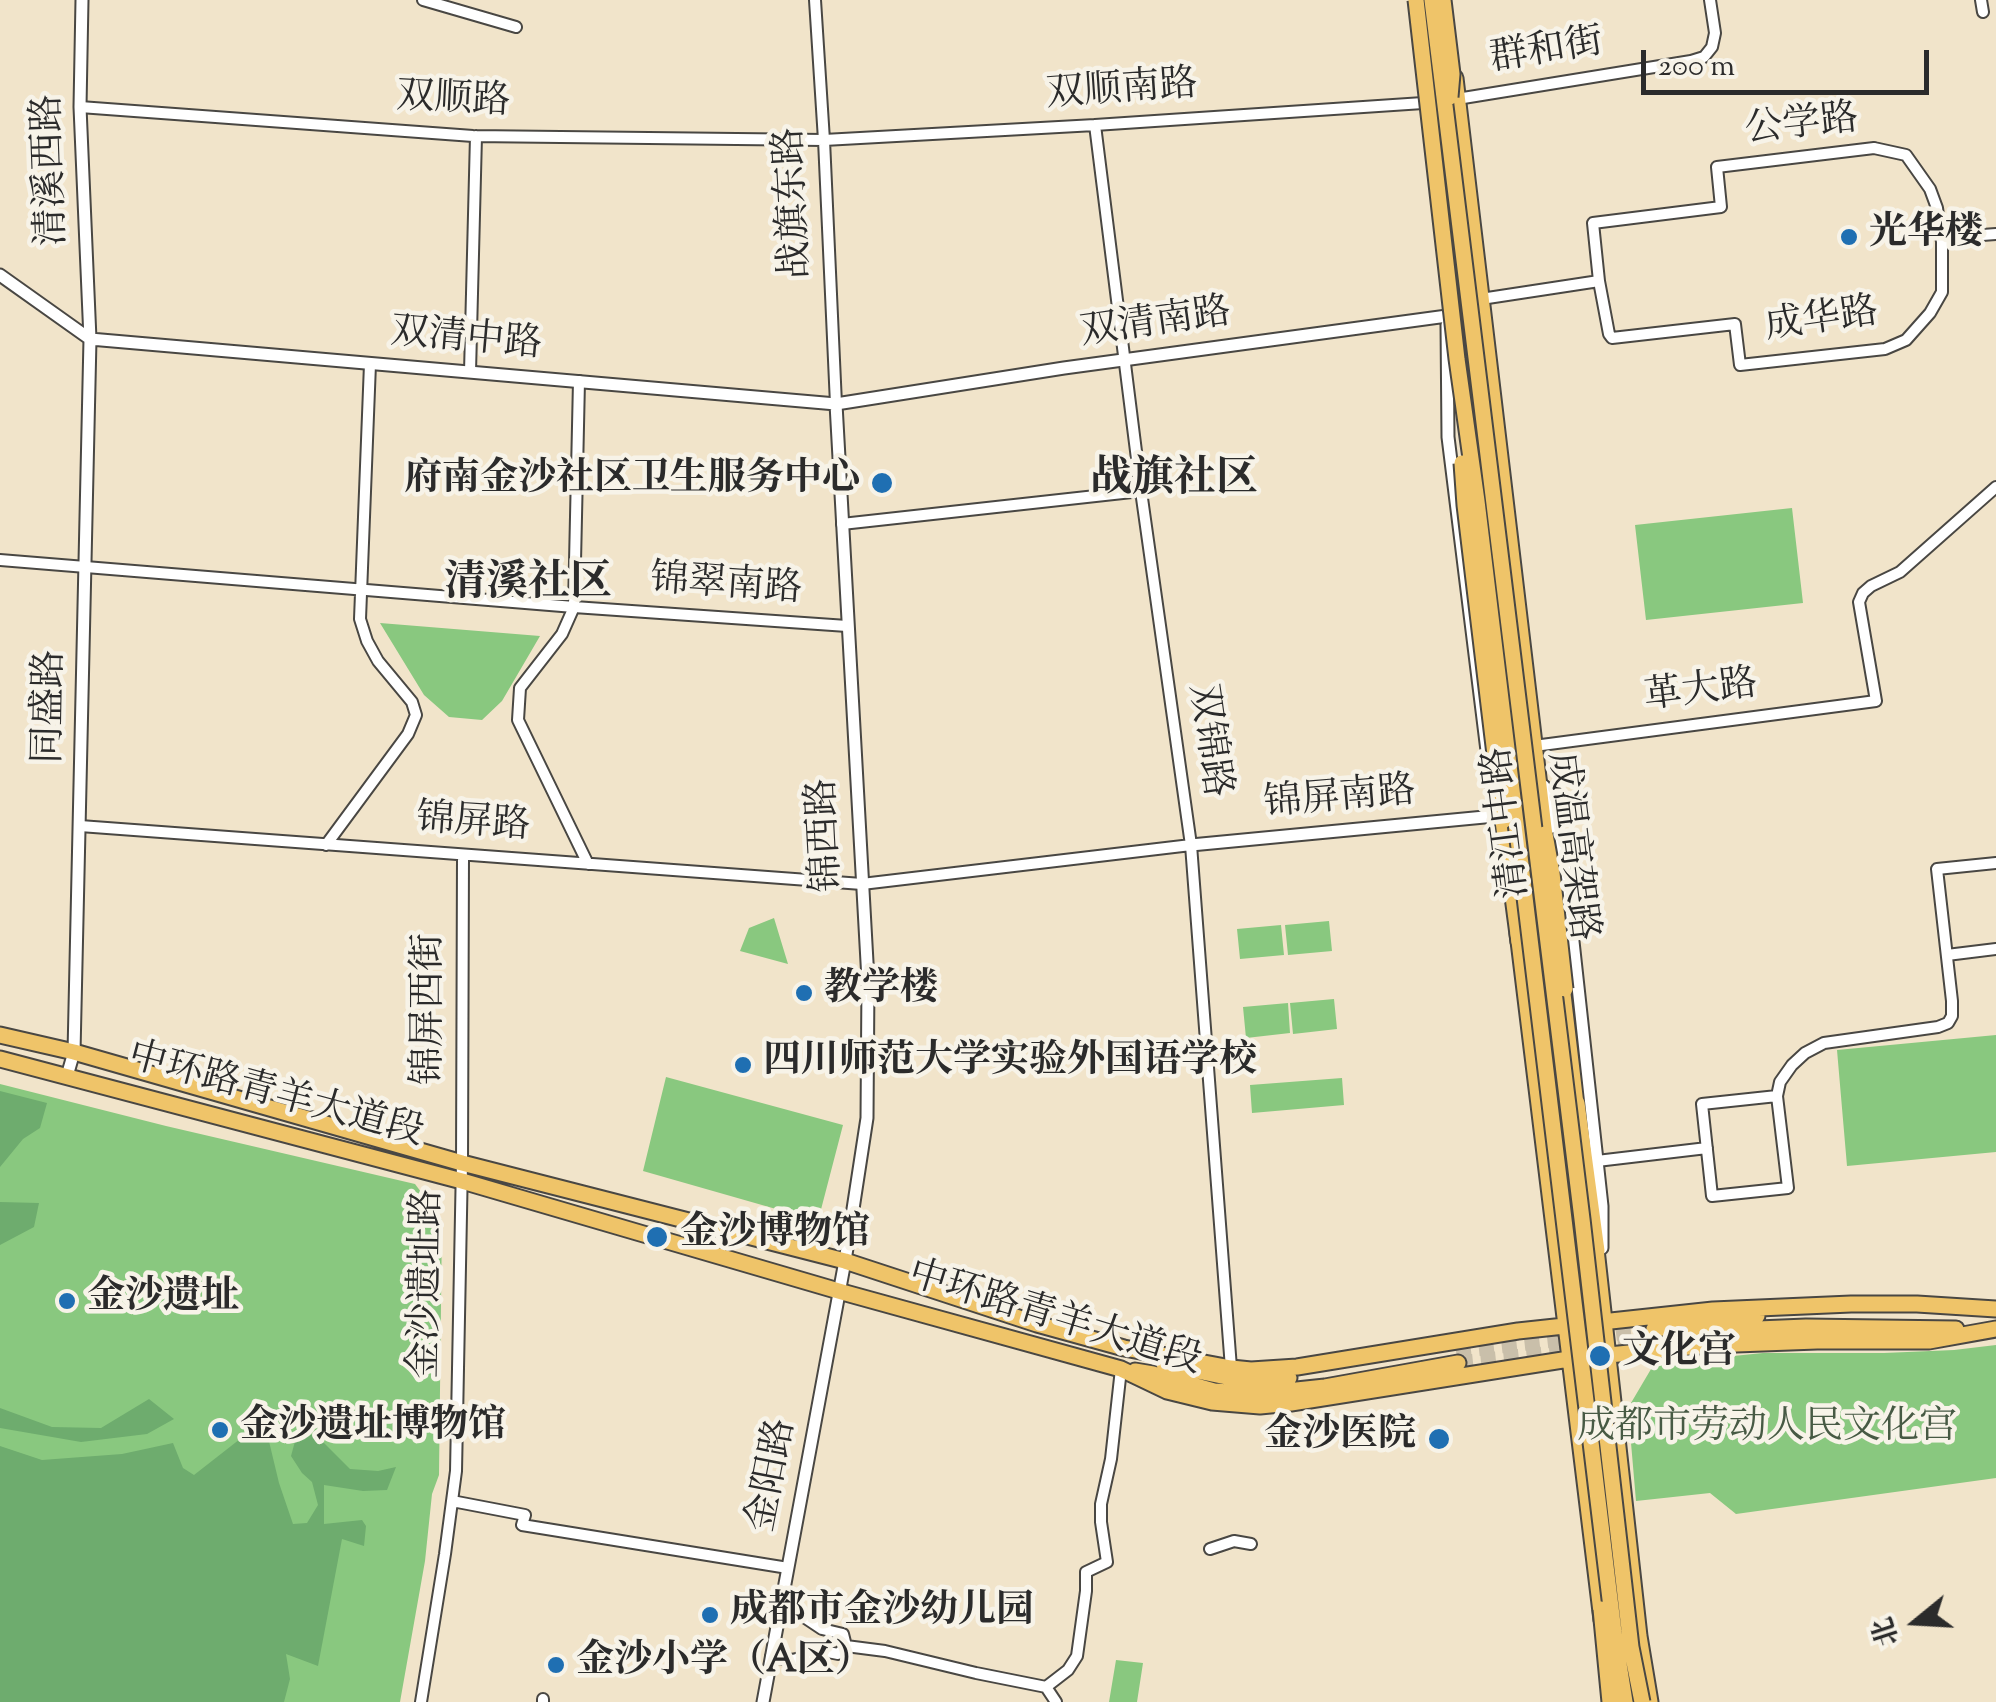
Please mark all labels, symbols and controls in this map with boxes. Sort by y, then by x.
street label: 群和街 [1487,23,1607,85]
scale bar [1646,30,1934,92]
text: 200 m [1658,46,1735,89]
street label: 双顺南路 [1045,65,1199,121]
street label: 双顺路 [395,77,511,129]
street label: 清溪西路 [29,93,79,247]
street label: 公学路 [1743,99,1861,157]
street label: 战旗东路 [770,126,824,280]
place label: 光华楼 [1869,214,1983,260]
marker: 光华楼 [1838,226,1860,248]
street label: 成华路 [1762,292,1882,354]
street label: 双清南路 [1078,293,1234,359]
street label: 双清中路 [388,313,544,371]
district label: 战旗社区 [1090,458,1258,508]
place label: 府南金沙社区卫生服务中心 [404,460,860,506]
marker: 府南金沙社区卫生服务中心 [869,470,895,496]
street label: 锦翠南路 [649,560,803,616]
district label: 清溪社区 [444,562,612,612]
street label: 同盛路 [29,650,77,764]
street label: 革大路 [1642,664,1760,724]
street label: 双锦路 [1175,681,1237,801]
street label: 清江中路 [1478,744,1542,900]
street label: 成温高架路 [1535,750,1603,944]
street label: 锦屏南路 [1262,772,1418,830]
street label: 锦西路 [803,777,855,893]
street label: 锦屏路 [415,799,531,853]
street label: 锦屏西街 [410,933,456,1085]
place label: 教学楼 [824,970,938,1016]
marker: 教学楼 [793,982,815,1004]
street label: 中环路青羊大道段 [122,1037,428,1159]
place label: 四川师范大学实验外国语学校 [763,1042,1257,1088]
marker: 四川师范大学实验外国语学校 [732,1054,754,1076]
street label: 金沙遗址路 [406,1189,454,1379]
place label: 金沙博物馆 [680,1214,870,1260]
marker: 金沙博物馆 [644,1224,670,1250]
street label: 中环路青羊大道段 [902,1255,1206,1387]
place label: 金沙遗址 [87,1278,239,1324]
marker: 金沙遗址 [56,1290,78,1312]
place label: 文化宫 [1622,1333,1736,1379]
marker: 文化宫 [1587,1343,1613,1369]
place label: 金沙遗址博物馆 [240,1407,506,1453]
park label: 成都市劳动人民文化宫 [1577,1408,1957,1454]
street label: 金阳路 [742,1416,808,1536]
place label: 金沙医院 [1264,1416,1416,1462]
marker: 金沙遗址博物馆 [209,1419,231,1441]
marker: 金沙医院 [1426,1426,1452,1452]
north arrow [1866,1572,1966,1672]
place label: 成都市金沙幼儿园 [730,1592,1034,1638]
marker: 成都市金沙幼儿园 [699,1604,721,1626]
text: 北 [1864,1612,1911,1651]
place label: 金沙小学（A区） [576,1642,873,1688]
marker: 金沙小学（A区） [545,1654,567,1676]

